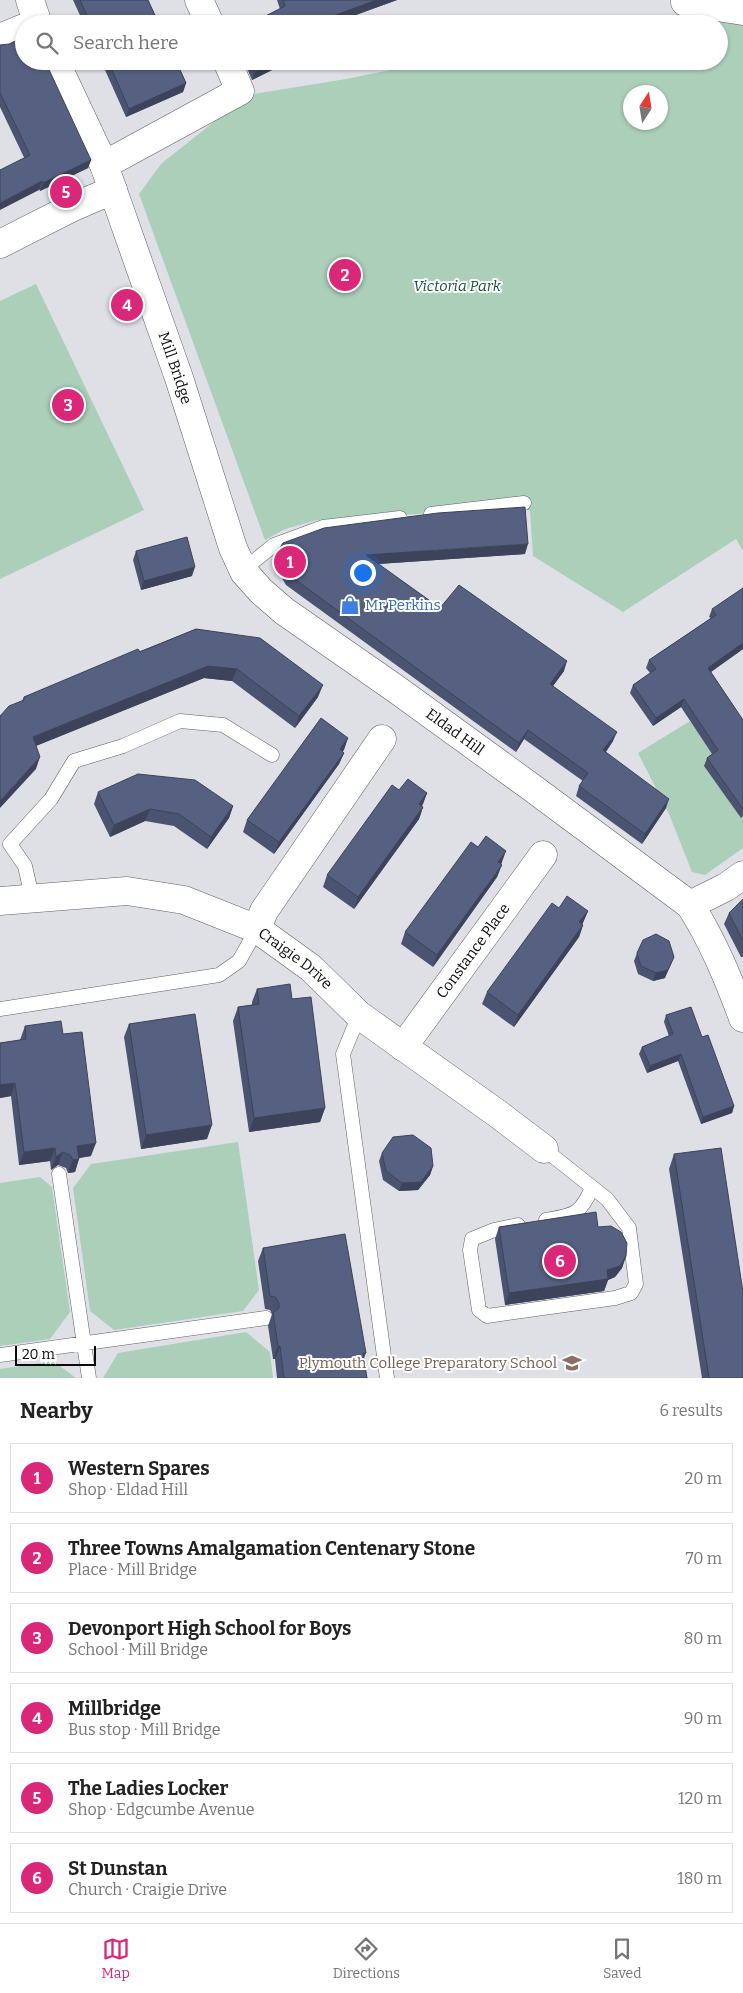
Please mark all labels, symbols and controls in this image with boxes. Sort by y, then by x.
search box [15,15,728,70]
icon: search [33,29,61,57]
text: Search here [73,31,178,54]
north arrow [623,85,668,130]
pin: 5 [50,173,82,211]
pin: 2 [329,256,361,294]
park label: Victoria Park [413,277,502,295]
pin: 4 [111,286,143,324]
street label: Mill Bridge [154,329,196,406]
pin: 3 [52,386,84,424]
pin: 1 [274,543,306,581]
your location [350,560,376,586]
shop icon: Mr Perkins [339,594,361,616]
place label: Mr Perkins [365,596,441,614]
street label: Eldad Hill [422,705,488,759]
street label: Constance Place [433,900,514,1002]
street label: Craigie Drive [255,924,336,993]
pin: 6 [544,1242,576,1280]
scale bar [15,1343,96,1366]
text: 20 m [22,1346,55,1363]
school or university icon: Plymouth College Preparatory School [561,1352,583,1374]
place label: Plymouth College Preparatory School [299,1354,557,1372]
text: Nearby [20,1398,93,1424]
text: 6 results [660,1401,723,1420]
text: Western Spares [68,1457,210,1480]
text: 1 [34,1469,40,1488]
text: 20 m [685,1469,722,1488]
text: Shop · Eldad Hill [68,1480,188,1499]
text: Three Towns Amalgamation Centenary Stone [68,1537,475,1560]
text: 2 [32,1549,42,1568]
text: 70 m [686,1549,722,1568]
text: Place · Mill Bridge [68,1560,197,1579]
text: Devonport High School for Boys [68,1617,351,1640]
text: 3 [32,1629,42,1648]
text: 80 m [684,1629,722,1648]
text: School · Mill Bridge [68,1640,208,1659]
text: Millbridge [68,1697,161,1720]
text: 4 [32,1709,42,1728]
text: 90 m [684,1709,722,1728]
text: Bus stop · Mill Bridge [68,1720,221,1739]
text: The Ladies Locker [68,1777,228,1800]
text: 5 [33,1789,41,1808]
text: 120 m [678,1789,722,1808]
text: Shop · Edgcumbe Avenue [68,1800,255,1819]
text: St Dunstan [68,1857,167,1880]
text: 6 [32,1869,42,1888]
text: 180 m [677,1869,722,1888]
text: Church · Craigie Drive [68,1880,227,1899]
tab: Map [101,1935,130,1982]
tab: Directions [333,1935,400,1982]
tab: Saved [603,1935,642,1982]

